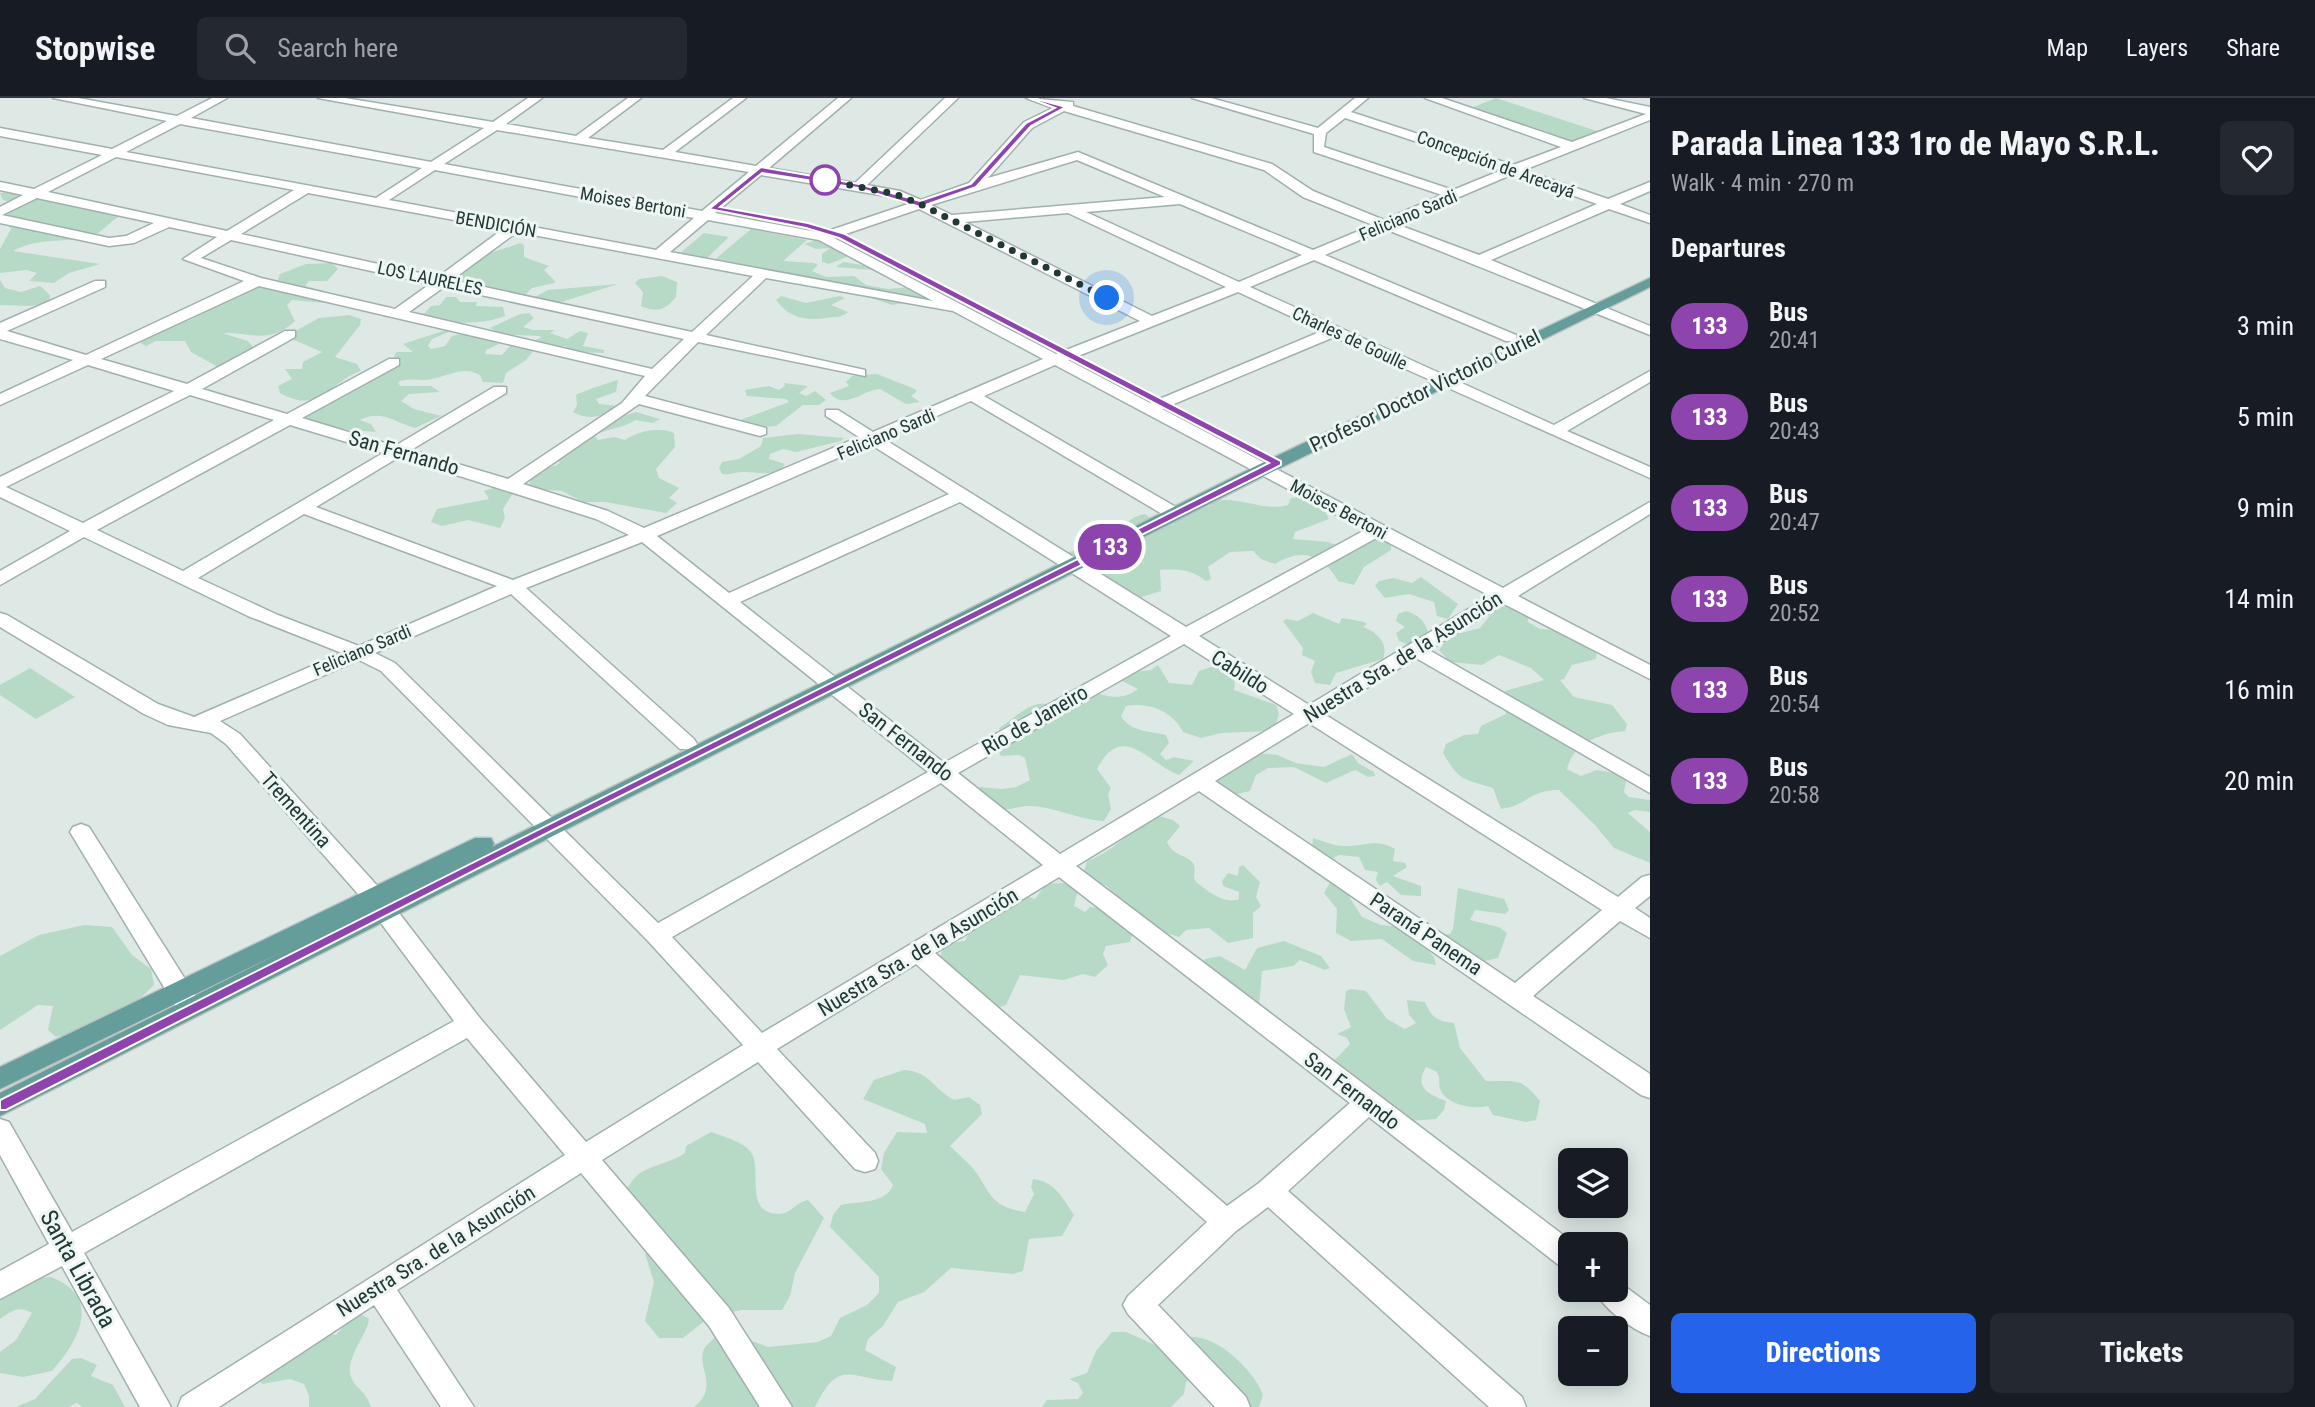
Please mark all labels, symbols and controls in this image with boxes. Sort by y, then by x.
search box [197,17,687,80]
text: Stopwise [35,29,155,68]
icon: search [221,29,259,67]
text: Search here [277,33,398,63]
text: Map [2047,34,2088,62]
text: Layers [2126,34,2188,62]
text: Share [2226,34,2280,62]
button: heart [2220,121,2294,195]
text: Parada Linea 133 1ro de Mayo S.R.L. [1671,124,2160,163]
street label: Concepción de Arecayá [1414,126,1578,202]
unlabelled marker [810,165,840,195]
text: Walk · 4 min · 270 m [1671,170,1854,197]
street label: Moises Bertoni [578,182,688,222]
street label: Feliciano Sardi [1356,185,1460,245]
street label: BENDICIÓN [454,207,538,241]
text: Departures [1671,233,1786,263]
street label: LOS LAURELES [376,257,484,299]
your location [1089,280,1124,315]
text: Bus [1769,297,1808,327]
street label: Charles de Goulle [1289,302,1411,374]
text: 3 min [2237,311,2294,341]
text: 133 [1691,312,1728,340]
street label: Profesor Doctor Victorio Curiel [1306,325,1544,457]
text: 20:41 [1769,327,1820,354]
text: Bus [1769,388,1808,418]
text: 5 min [2237,402,2294,432]
text: 133 [1691,403,1728,431]
street label: Feliciano Sardi [834,404,938,464]
text: 20:43 [1769,418,1820,445]
street label: San Fernando [346,426,462,480]
street label: Moises Bertoni [1287,475,1391,543]
text: Bus [1769,479,1808,509]
text: 9 min [2237,493,2294,523]
text: 133 [1691,494,1728,522]
text: 20:47 [1769,509,1820,536]
line badge: 133 [1070,524,1150,570]
text: 133 [1092,533,1128,561]
text: Bus [1769,570,1808,600]
text: 14 min [2224,584,2294,614]
text: 133 [1691,585,1728,613]
street label: Nuestra Sra. de la Asunción [1300,586,1506,728]
text: 20:52 [1769,600,1820,627]
street label: Feliciano Sardi [310,620,414,680]
street label: Cabildo [1207,645,1273,699]
text: Bus [1769,661,1808,691]
text: 16 min [2224,675,2294,705]
text: 133 [1691,676,1728,704]
street label: Rio de Janeiro [978,680,1092,760]
text: 20:54 [1769,691,1820,718]
street label: San Fernando [854,698,958,786]
text: Bus [1769,752,1808,782]
text: 20 min [2224,766,2294,796]
street label: Trementina [256,767,336,853]
text: 133 [1691,767,1728,795]
text: 20:58 [1769,782,1820,809]
street label: Nuestra Sra. de la Asunción [814,883,1022,1021]
street label: Paraná Panema [1365,888,1487,980]
street label: San Fernando [1299,1047,1405,1135]
map controls [1558,1148,1628,1386]
button: layers [1558,1148,1628,1218]
street label: Nuestra Sra. de la Asunción [333,1180,539,1322]
street label: Santa Librada [34,1205,122,1333]
button: + [1558,1232,1628,1302]
button: Directions [1671,1313,1976,1393]
button: Tickets [1990,1313,2294,1393]
button: − [1558,1316,1628,1386]

